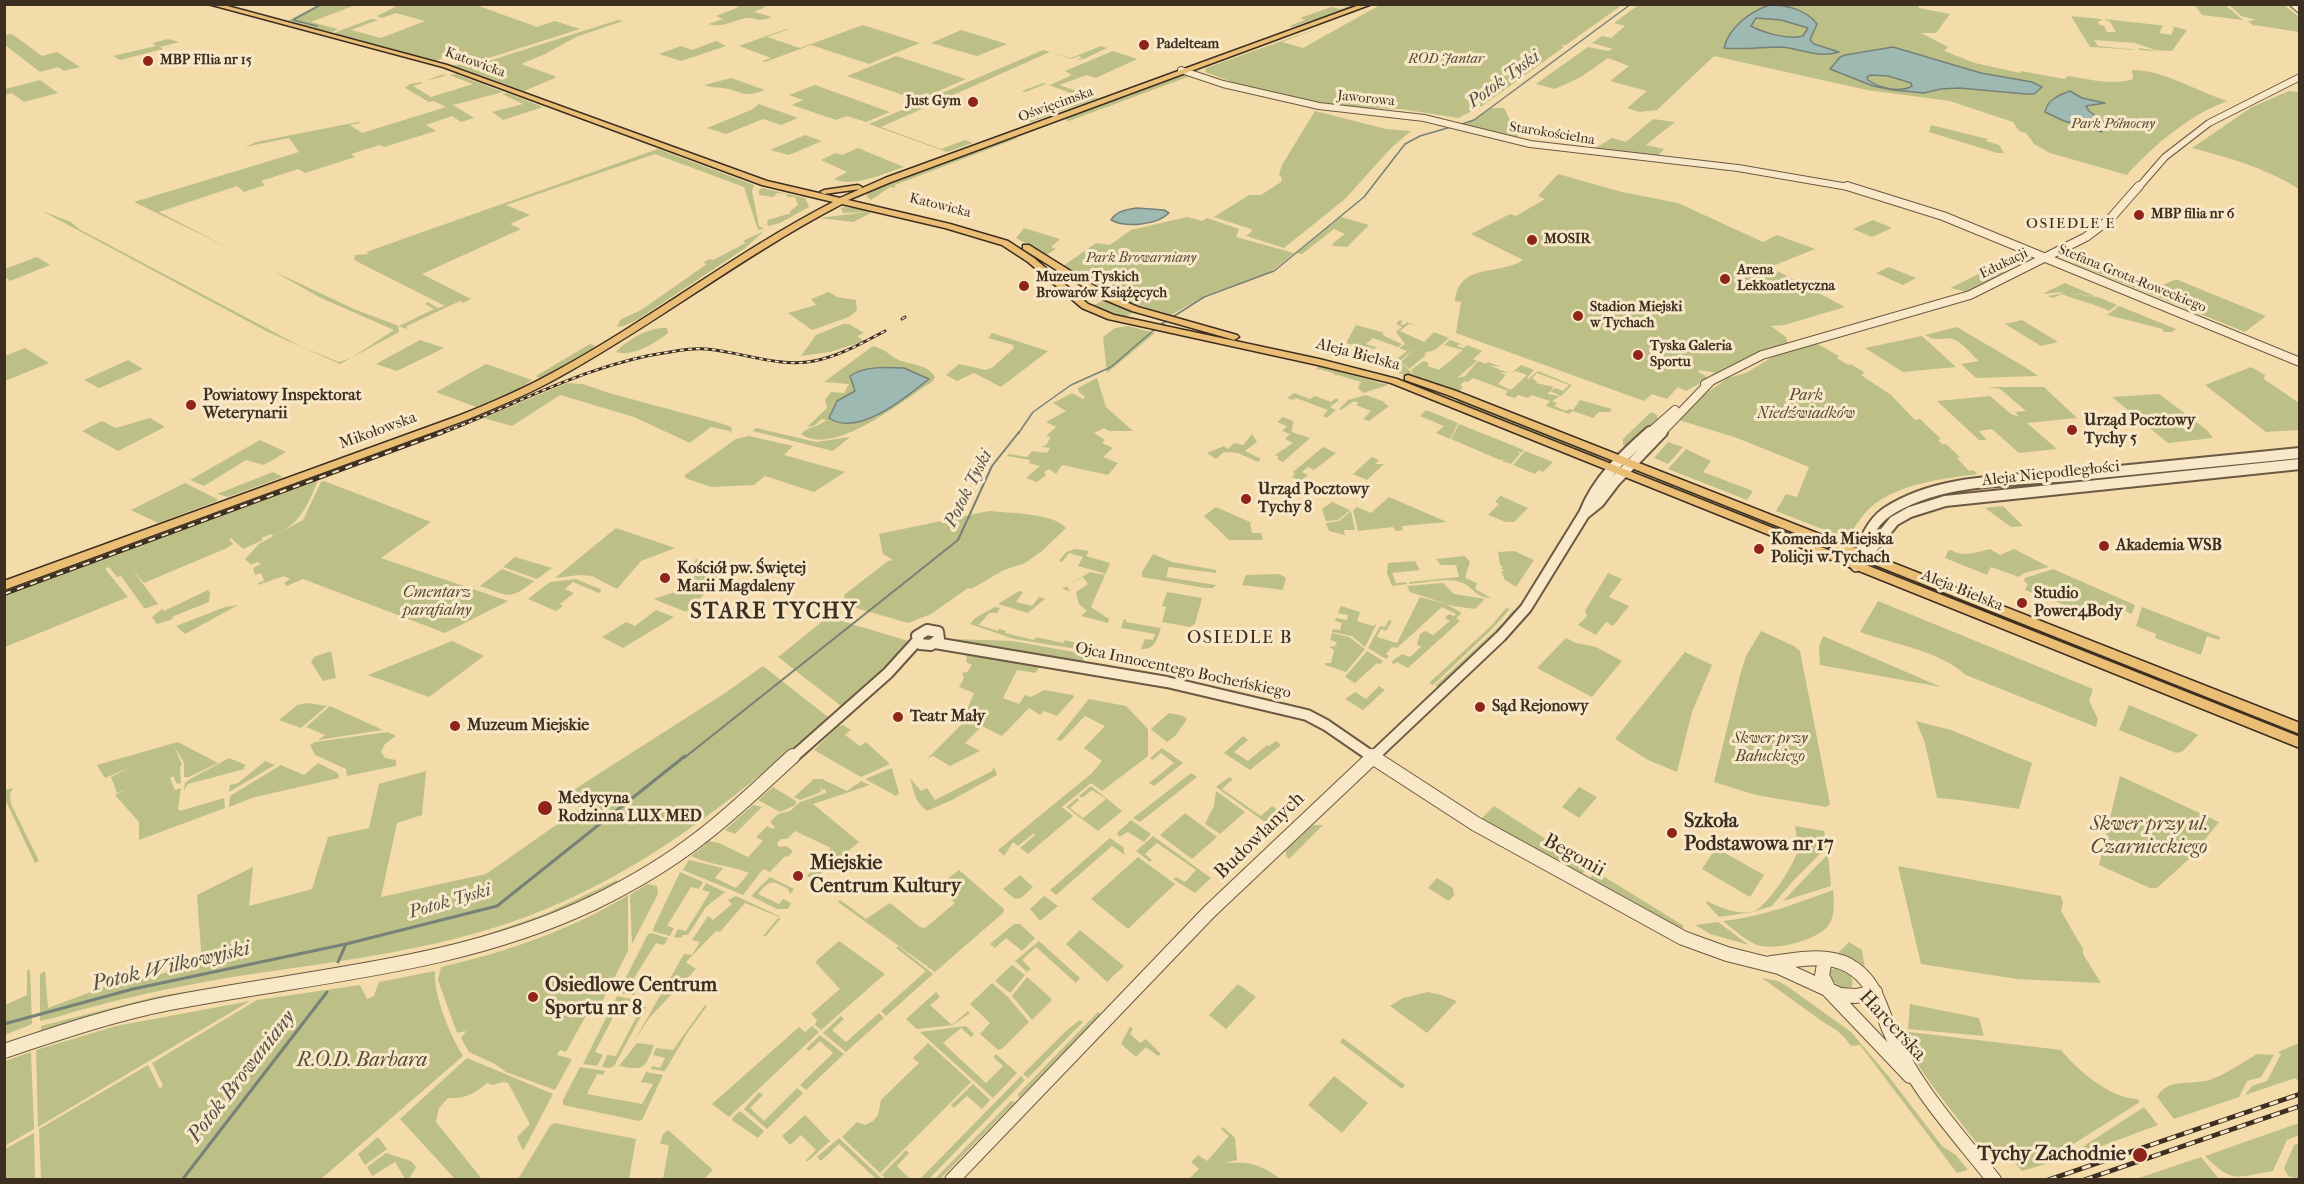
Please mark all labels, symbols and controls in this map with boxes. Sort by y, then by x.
place label: Padelteam [1156,37,1219,53]
marker: Padelteam [1137,38,1151,52]
street label: Katowicka [443,44,507,82]
water label: Potok Tyski [1464,47,1544,113]
park label: ROD Jantar [1408,52,1484,68]
place label: MBP FIlia nr 15 [160,53,252,69]
marker: MBP FIlia nr 15 [141,54,155,68]
street label: Oświęcimska [1016,84,1096,126]
street label: Jaworowa [1336,88,1396,110]
place label: Just Gym [906,94,961,110]
marker: Just Gym [966,95,980,109]
park label: Park Północny [2071,117,2155,133]
street label: Starokościelna [1508,119,1596,149]
street label: Katowicka [907,190,973,222]
place label: MBP filia nr 6 [2151,207,2234,223]
marker: MBP filia nr 6 [2132,208,2146,222]
district label: OSIEDLE E [2026,215,2116,233]
place label: MOSIR [1544,232,1591,248]
marker: MOSIR [1525,233,1539,247]
street label: Stefana Grota-Roweckiego [2055,242,2209,316]
street label: Edukacji [1977,245,2031,283]
park label: Park Browarniany [1086,251,1196,267]
place label: Arena Lekkoatletyczna [1737,263,1835,296]
place label: Muzeum Tyskich Browarów Książęcych [1036,270,1167,302]
marker: Arena Lekkoatletyczna [1718,272,1732,286]
marker: Muzeum Tyskich Browarów Książęcych [1017,279,1031,293]
place label: Stadion Miejski w Tychach [1590,300,1682,332]
marker: Stadion Miejski w Tychach [1571,309,1585,323]
street label: Aleja Bielska [1314,335,1402,375]
place label: Tyska Galeria Sportu [1650,339,1732,372]
marker: Tyska Galeria Sportu [1631,348,1645,362]
place label: Powiatowy Inspektorat Weterynarii [203,386,361,424]
park label: Park Niedźwiadków [1757,386,1855,424]
marker: Powiatowy Inspektorat Weterynarii [184,398,198,412]
street label: Mikołowska [337,408,419,454]
place label: Urząd Pocztowy Tychy 5 [2084,411,2195,449]
marker: Urząd Pocztowy Tychy 5 [2065,423,2079,437]
water label: Potok Tyski [940,447,998,531]
street label: Aleja Niepodległości [1981,457,2121,491]
place label: Urząd Pocztowy Tychy 8 [1258,480,1369,518]
marker: Urząd Pocztowy Tychy 8 [1239,492,1253,506]
place label: Komenda Miejska Policji w Tychach [1771,530,1893,568]
place label: Akademia WSB [2116,536,2222,556]
marker: Akademia WSB [2097,539,2111,553]
marker: Komenda Miejska Policji w Tychach [1752,542,1766,556]
place label: Kościół pw. Świętej Marii Magdaleny [677,559,806,597]
street label: Aleja Bielska [1918,566,2006,616]
marker: Kościół pw. Świętej Marii Magdaleny [658,571,672,585]
park label: Cmentarz parafialny [403,583,471,621]
place label: Studio Power4Body [2034,584,2122,622]
marker: Studio Power4Body [2015,596,2029,610]
district label: STARE TYCHY [690,600,858,626]
district label: OSIEDLE B [1187,628,1293,650]
street label: Ojca Innocentego Bocheńskiego [1073,639,1293,703]
place label: Sąd Rejonowy [1492,697,1589,717]
marker: Sąd Rejonowy [1473,700,1487,714]
place label: Teatr Mały [910,707,985,727]
marker: Teatr Mały [891,710,905,724]
place label: Muzeum Miejskie [467,716,589,736]
marker: Muzeum Miejskie [448,719,462,733]
park label: Skwer przy Bałuckiego [1732,729,1808,767]
street label: Budowlanych [1210,787,1310,885]
place label: Medycyna Rodzinna LUX MED [558,789,702,827]
marker: Medycyna Rodzinna LUX MED [536,799,554,817]
place label: Szkoła Podstawowa nr 17 [1684,810,1834,857]
park label: Skwer przy ul. Czarnieckiego [2090,813,2208,860]
marker: Szkoła Podstawowa nr 17 [1665,826,1679,840]
street label: Begonii [1539,829,1609,883]
place label: Miejskie Centrum Kultury [810,852,961,899]
marker: Miejskie Centrum Kultury [791,869,805,883]
water label: Potok Tyski [407,880,493,924]
water label: Potok Wilkowyjski [90,937,252,997]
place label: Osiedlowe Centrum Sportu nr 8 [545,974,717,1021]
street label: Harcerska [1853,986,1931,1066]
marker: Osiedlowe Centrum Sportu nr 8 [526,990,540,1004]
water label: Potok Browaniany [183,1006,301,1148]
park label: R.O.D. Barbara [297,1049,427,1073]
place label: Tychy Zachodnie [1977,1143,2126,1167]
marker: Tychy Zachodnie [2131,1146,2149,1164]

